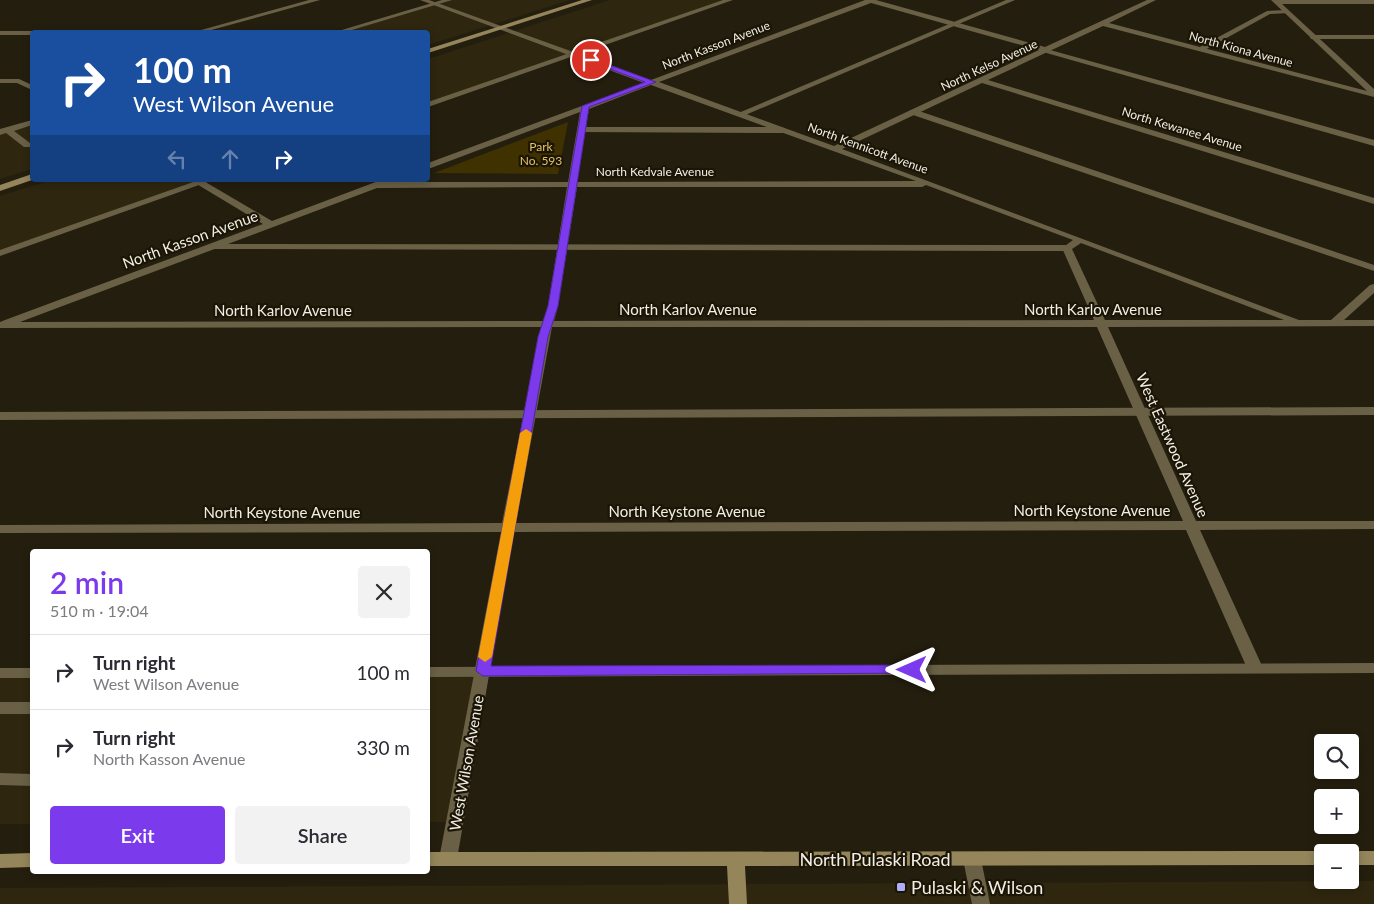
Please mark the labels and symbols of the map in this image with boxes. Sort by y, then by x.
street label: North Kasson Avenue [660,18,772,72]
street label: North Kiona Avenue [1187,28,1295,70]
street label: North Kelso Avenue [938,36,1040,94]
pin [570,39,612,81]
street label: North Kewanee Avenue [1120,104,1244,154]
street label: North Kennicott Avenue [806,119,930,177]
park label: Park No. 593 [520,139,562,168]
street label: North Kedvale Avenue [596,164,714,179]
street label: North Kasson Avenue [120,206,260,272]
street label: North Karlov Avenue [619,300,757,318]
street label: North Karlov Avenue [1024,300,1162,318]
street label: North Karlov Avenue [214,301,352,319]
street label: West Eastwood Avenue [1133,370,1213,520]
street label: North Keystone Avenue [1013,501,1171,519]
street label: North Keystone Avenue [608,502,766,520]
street label: North Keystone Avenue [203,503,361,521]
position arrow [885,643,937,695]
street label: West Wilson Avenue [445,694,487,832]
street label: North Pulaski Road [799,848,951,870]
place label: Pulaski & Wilson [911,876,1043,898]
marker: Pulaski & Wilson [895,881,907,893]

